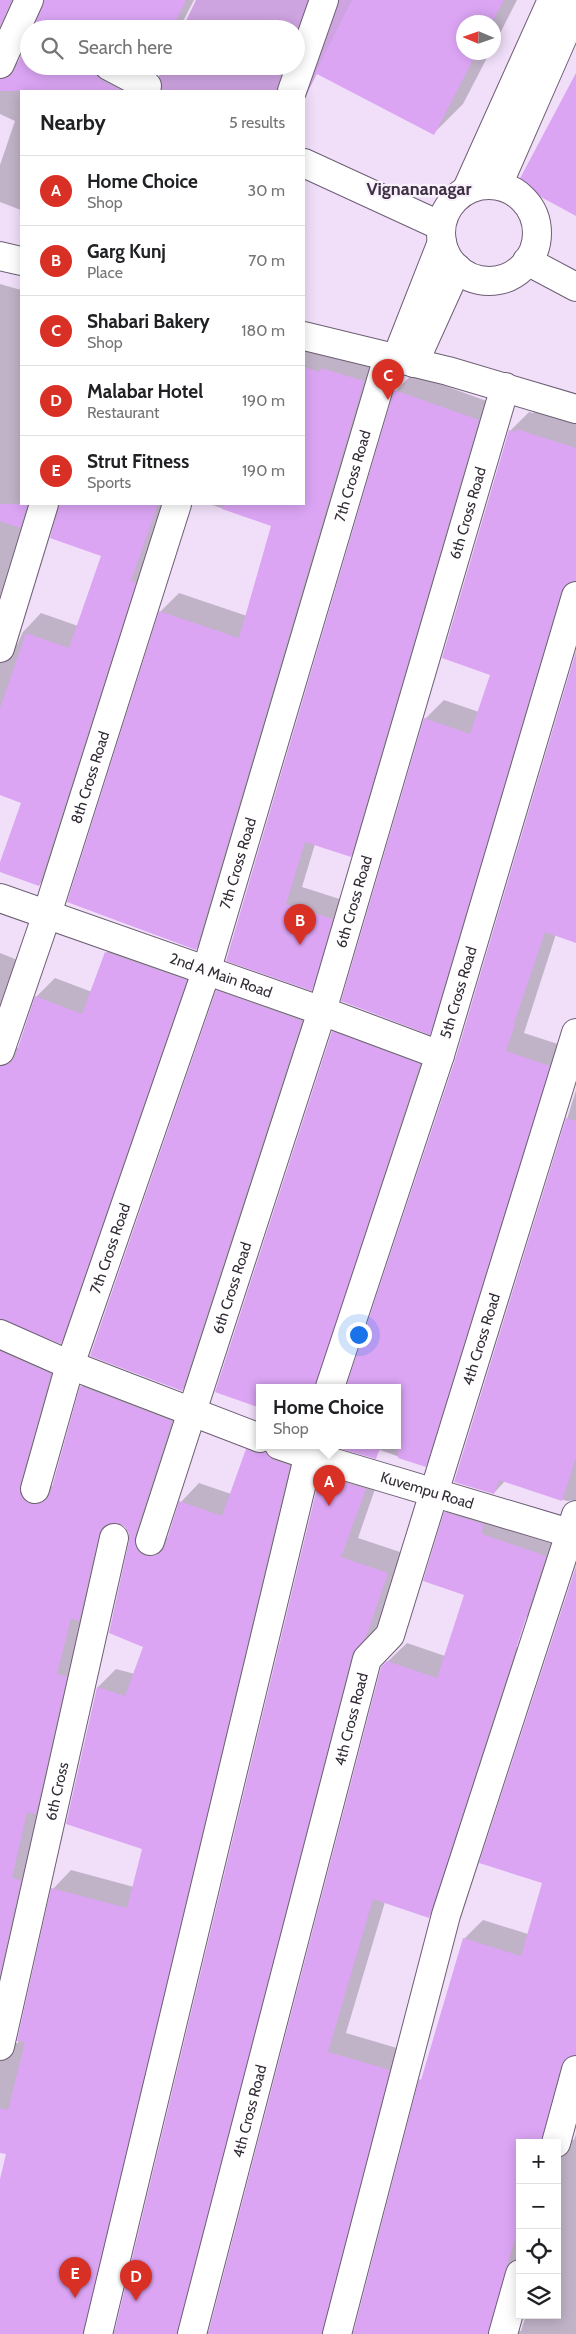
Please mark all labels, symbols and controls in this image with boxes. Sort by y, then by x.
north arrow [456,15,501,60]
search box [20,20,305,75]
icon: search [38,34,66,62]
text: Search here [78,36,172,59]
text: Nearby [40,110,106,135]
text: 5 results [229,113,285,132]
text: Home Choice [87,170,198,193]
district label: Vignananagar [366,178,472,200]
text: A [51,181,61,200]
text: 30 m [248,181,285,200]
text: Shop [87,193,123,212]
text: Garg Kunj [87,240,166,263]
text: B [51,251,61,270]
text: 70 m [248,251,285,270]
text: Place [87,263,123,282]
text: Shabari Bakery [87,310,210,333]
text: C [51,321,61,340]
text: 180 m [241,321,285,340]
text: Shop [87,333,123,352]
pin: C [372,359,404,400]
text: Malabar Hotel [87,380,203,403]
text: D [50,391,62,410]
text: 190 m [242,391,285,410]
text: Restaurant [87,403,159,422]
street label: 7th Cross Road [331,428,375,524]
text: Strut Fitness [87,450,189,473]
text: E [51,461,61,480]
text: 190 m [242,461,285,480]
street label: 6th Cross Road [446,465,490,561]
text: Sports [87,473,131,492]
street label: 8th Cross Road [67,729,113,826]
street label: 7th Cross Road [216,816,260,911]
street label: 6th Cross Road [332,854,376,950]
pin: B [284,904,316,945]
street label: 5th Cross Road [436,944,481,1041]
street label: 2nd A Main Road [167,949,274,1002]
street label: 7th Cross Road [86,1201,134,1296]
street label: 6th Cross Road [209,1240,255,1336]
street label: 4th Cross Road [459,1291,504,1388]
your location [346,1322,372,1348]
popup [256,1384,401,1449]
text: Home Choice [273,1396,384,1419]
text: Shop [273,1419,309,1438]
pin: A [313,1465,345,1506]
street label: Kuvempu Road [378,1468,476,1513]
street label: 4th Cross Road [331,1671,372,1768]
street label: 6th Cross [42,1760,72,1822]
street label: 4th Cross Road [229,2063,270,2160]
map controls [516,2139,561,2319]
button: + [516,2139,561,2184]
button: − [516,2184,561,2229]
button: locate [516,2229,561,2274]
pin: E [59,2257,91,2298]
pin: D [120,2260,152,2301]
button: layers [516,2274,561,2319]

